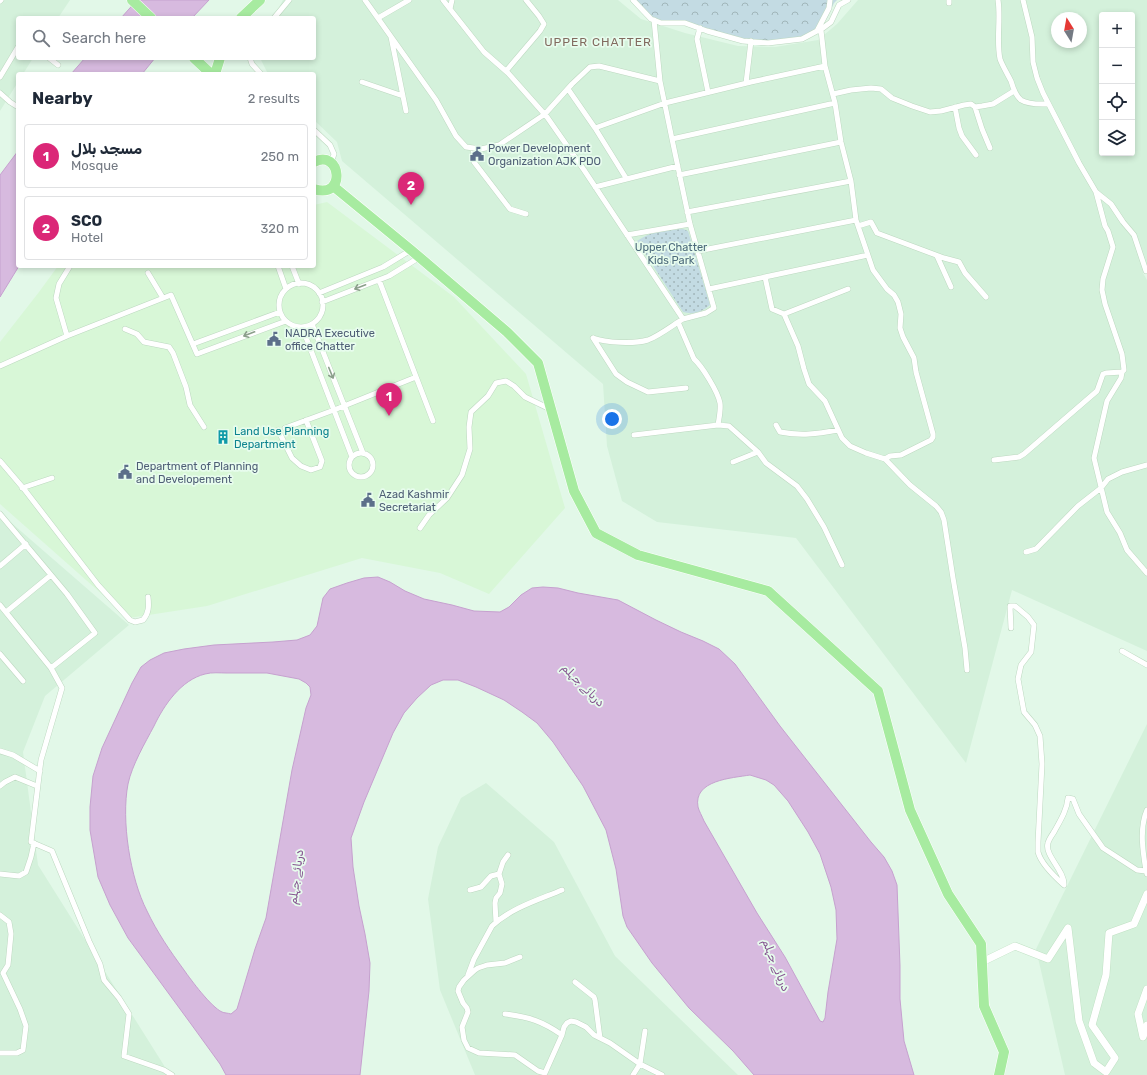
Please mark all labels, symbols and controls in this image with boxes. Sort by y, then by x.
north arrow [1051,12,1087,48]
map controls [1099,12,1135,156]
button: + [1099,12,1135,48]
search box [16,16,316,60]
icon: search [30,27,52,49]
text: Search here [62,29,146,47]
district label: UPPER CHATTER [544,35,652,49]
button: − [1099,48,1135,84]
button: locate [1099,84,1135,120]
text: Nearby [32,88,93,108]
text: 2 results [248,91,300,106]
button: layers [1099,120,1135,156]
text: مسجد بلال [71,140,142,158]
place label: Power Development Organization AJK PDO [488,142,601,168]
public building icon: Power Development Organization AJK PDO [469,146,485,162]
text: 1 [43,149,49,164]
text: 250 m [261,149,299,164]
text: Mosque [71,158,118,173]
pin: 2 [398,172,424,205]
text: SCO [71,212,102,230]
text: 2 [42,221,50,236]
text: 320 m [261,221,299,236]
text: Hotel [71,230,103,245]
park label: Upper Chatter Kids Park [635,241,708,267]
one-way arrow [355,284,367,292]
place label: NADRA Executive office Chatter [285,327,375,353]
one-way arrow [243,331,255,339]
public building icon: NADRA Executive office Chatter [266,331,282,347]
one-way arrow [328,366,336,378]
pin: 1 [376,383,402,416]
your location [602,409,622,429]
place label: Land Use Planning Department [234,425,329,451]
building icon: Land Use Planning Department [215,429,231,445]
place label: Department of Planning and Developement [136,460,258,486]
public building icon: Department of Planning and Developement [117,464,133,480]
place label: Azad Kashmir Secretariat [379,488,450,514]
public building icon: Azad Kashmir Secretariat [360,492,376,508]
water label: دریائے جہلم [558,661,608,710]
water label: دریائے جہلم [286,848,307,905]
water label: دریائے جہلم [758,937,793,994]

